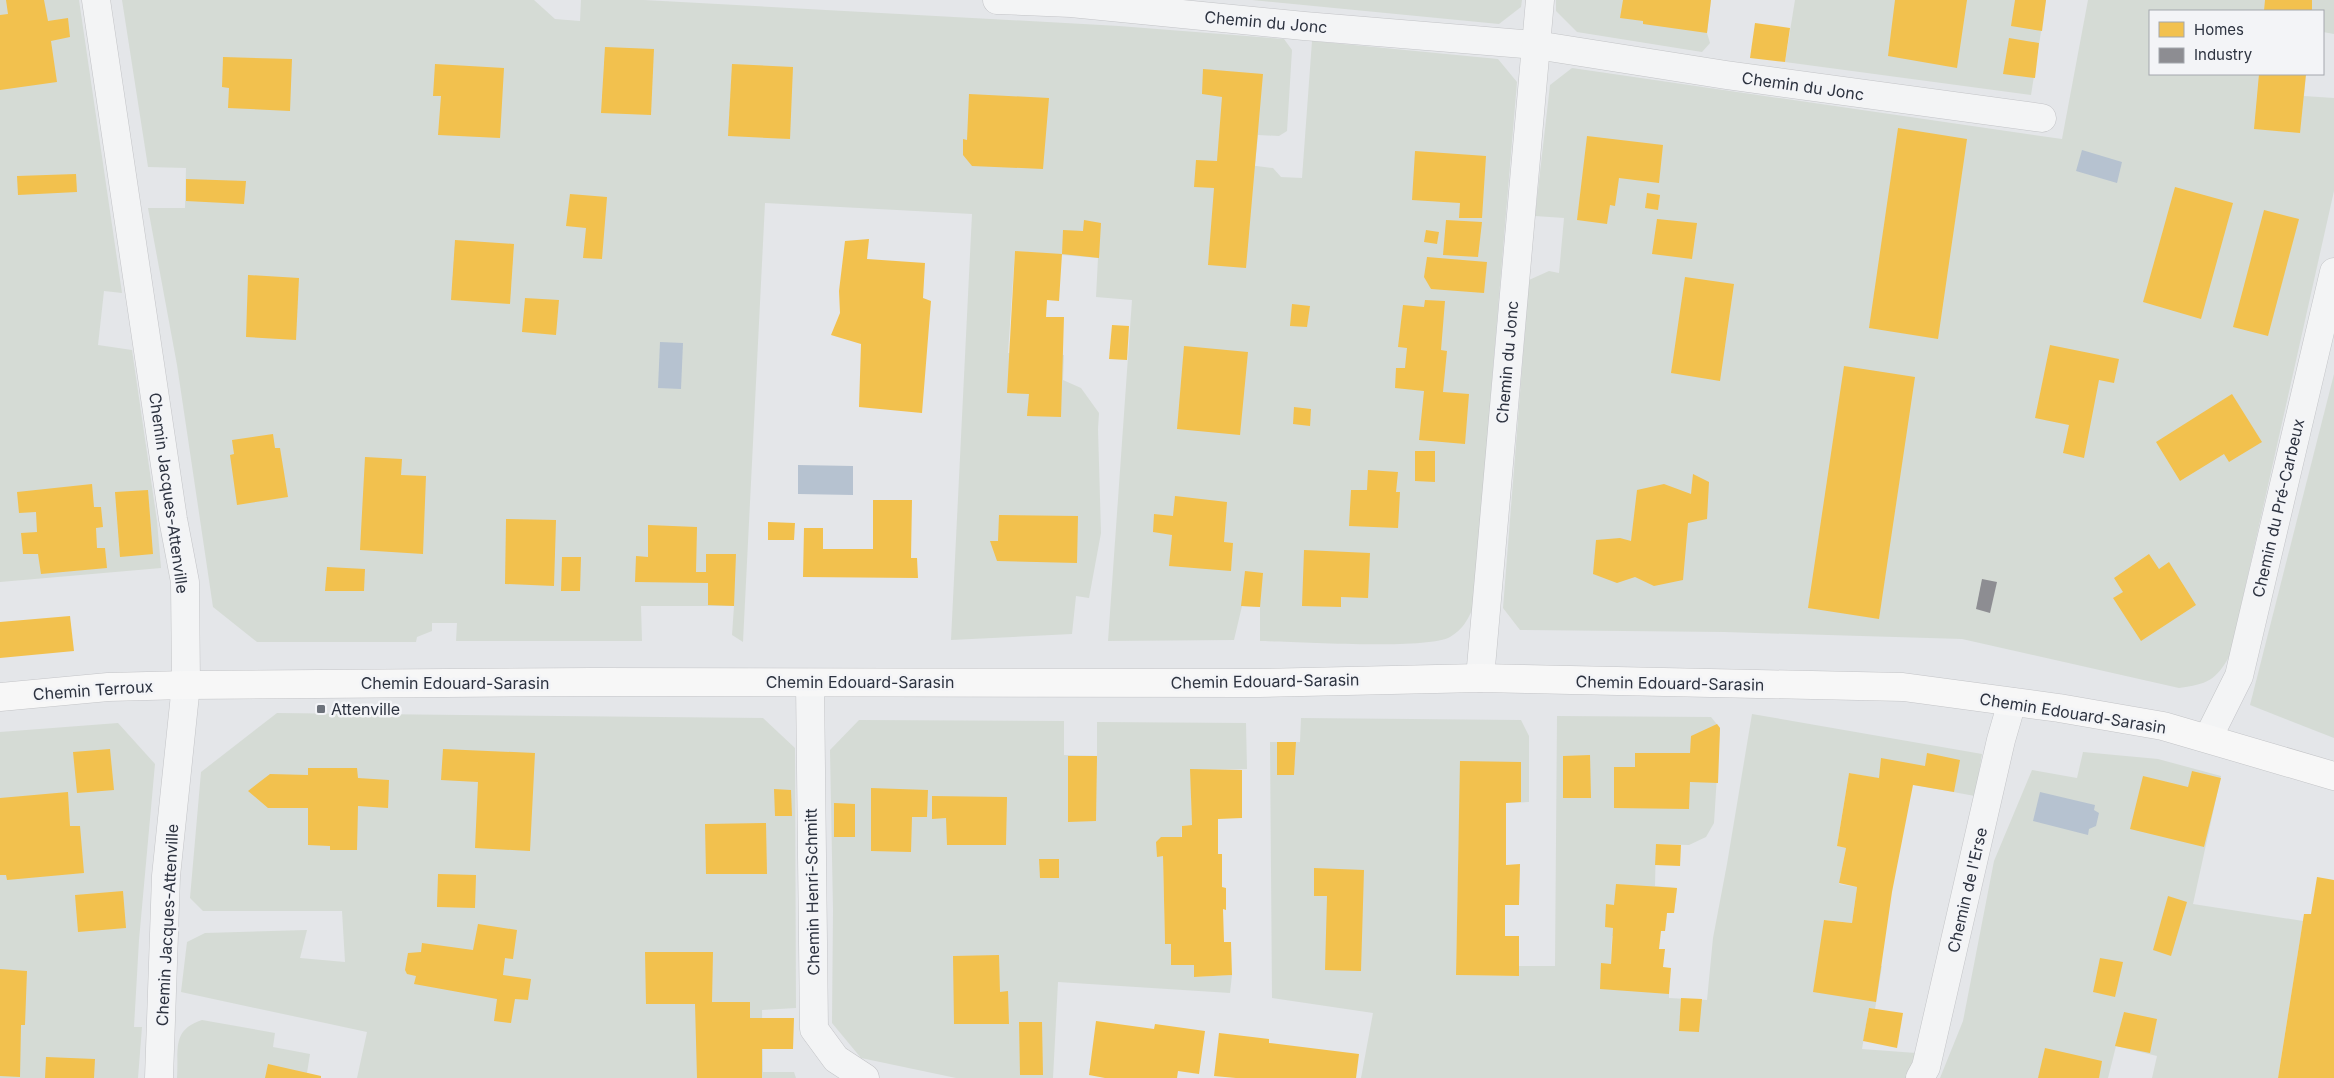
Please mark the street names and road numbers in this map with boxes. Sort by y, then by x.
street label: Chemin du Jonc [1204,7,1328,37]
street label: Chemin du Jonc [1741,68,1865,104]
street label: Chemin du Jonc [1492,300,1522,424]
street label: Chemin Jacques-Attenville [145,391,193,595]
street label: Chemin du Pré-Carbeux [2248,416,2308,599]
street label: Chemin Edouard-Sarasin [1170,669,1360,693]
street label: Chemin Edouard-Sarasin [1575,671,1765,695]
street label: Chemin Edouard-Sarasin [766,672,954,692]
street label: Chemin Edouard-Sarasin [361,673,549,693]
street label: Chemin Terroux [32,676,154,704]
street label: Chemin Edouard-Sarasin [1978,688,2168,738]
street label: Chemin Henri-Schmitt [801,808,823,976]
street label: Chemin Jacques-Attenville [152,823,182,1027]
street label: Chemin de l'Erse [1943,825,1991,955]

